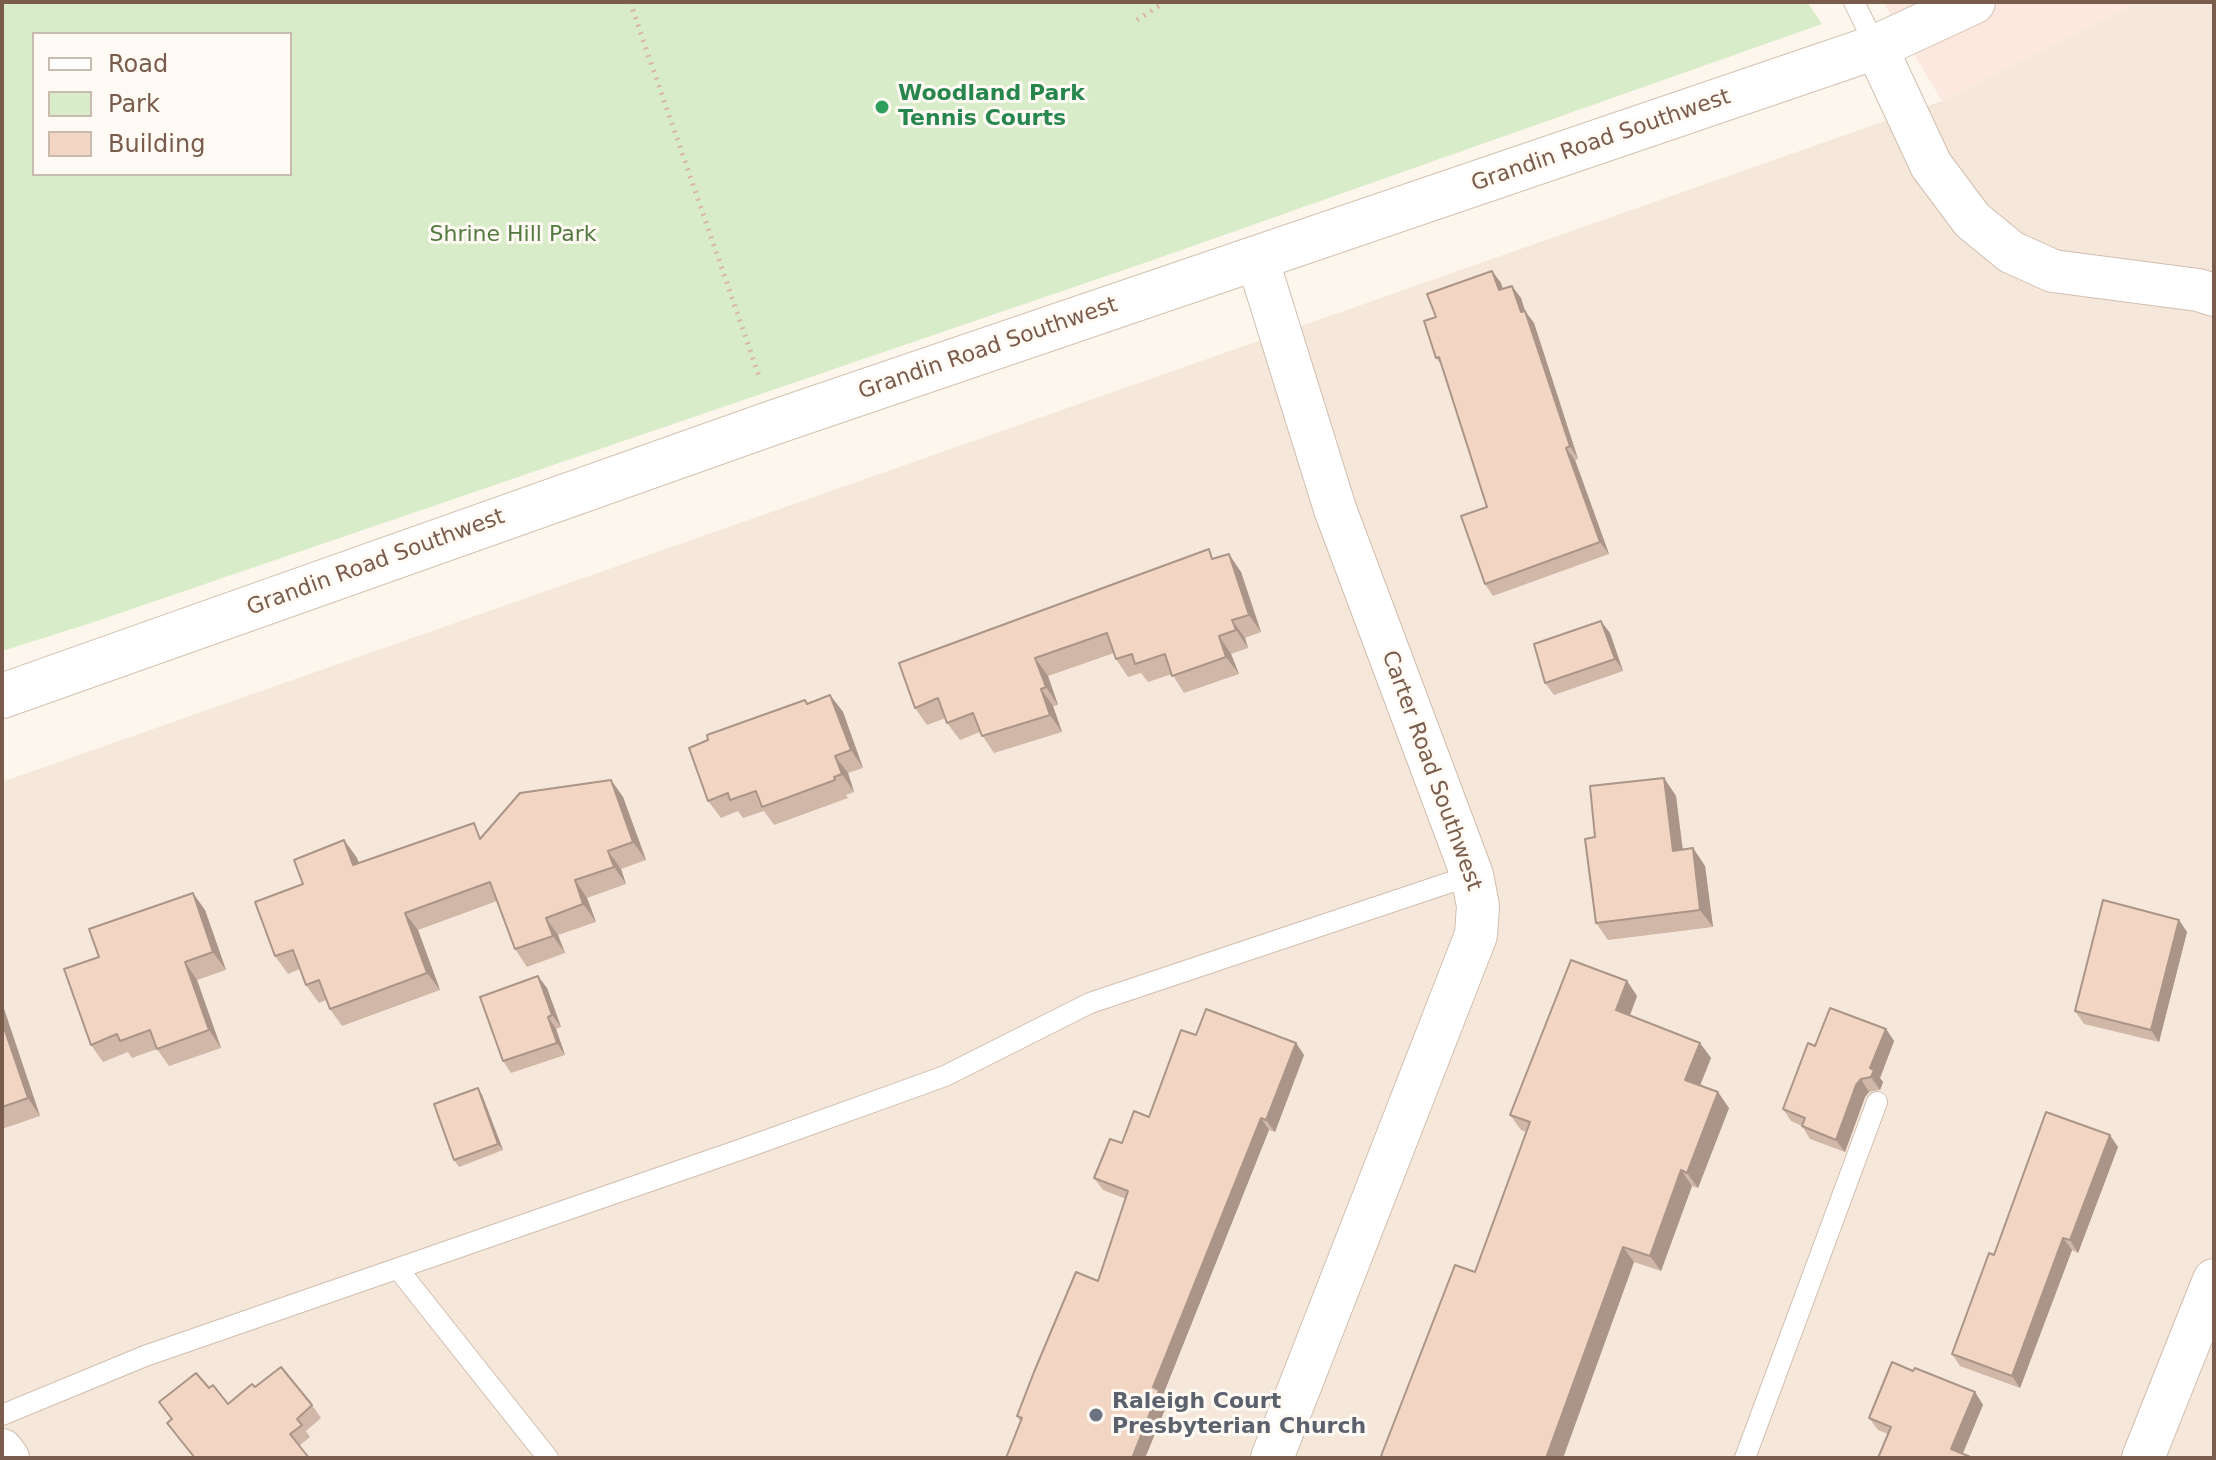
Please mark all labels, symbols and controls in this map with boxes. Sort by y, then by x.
legend [32,32,292,176]
text: Road [108,50,168,78]
place label: Woodland Park Tennis Courts [898,81,1085,132]
street label: Grandin Road Southwest [1468,84,1734,198]
text: Park [108,90,160,118]
marker: Woodland Park Tennis Courts [873,98,891,116]
text: Building [108,130,205,158]
park label: Shrine Hill Park [430,222,596,248]
street label: Grandin Road Southwest [855,292,1121,406]
street label: Grandin Road Southwest [244,504,508,622]
street label: Carter Road Southwest [1375,647,1487,895]
place label: Raleigh Court Presbyterian Church [1112,1389,1366,1440]
marker: Raleigh Court Presbyterian Church [1087,1406,1105,1424]

